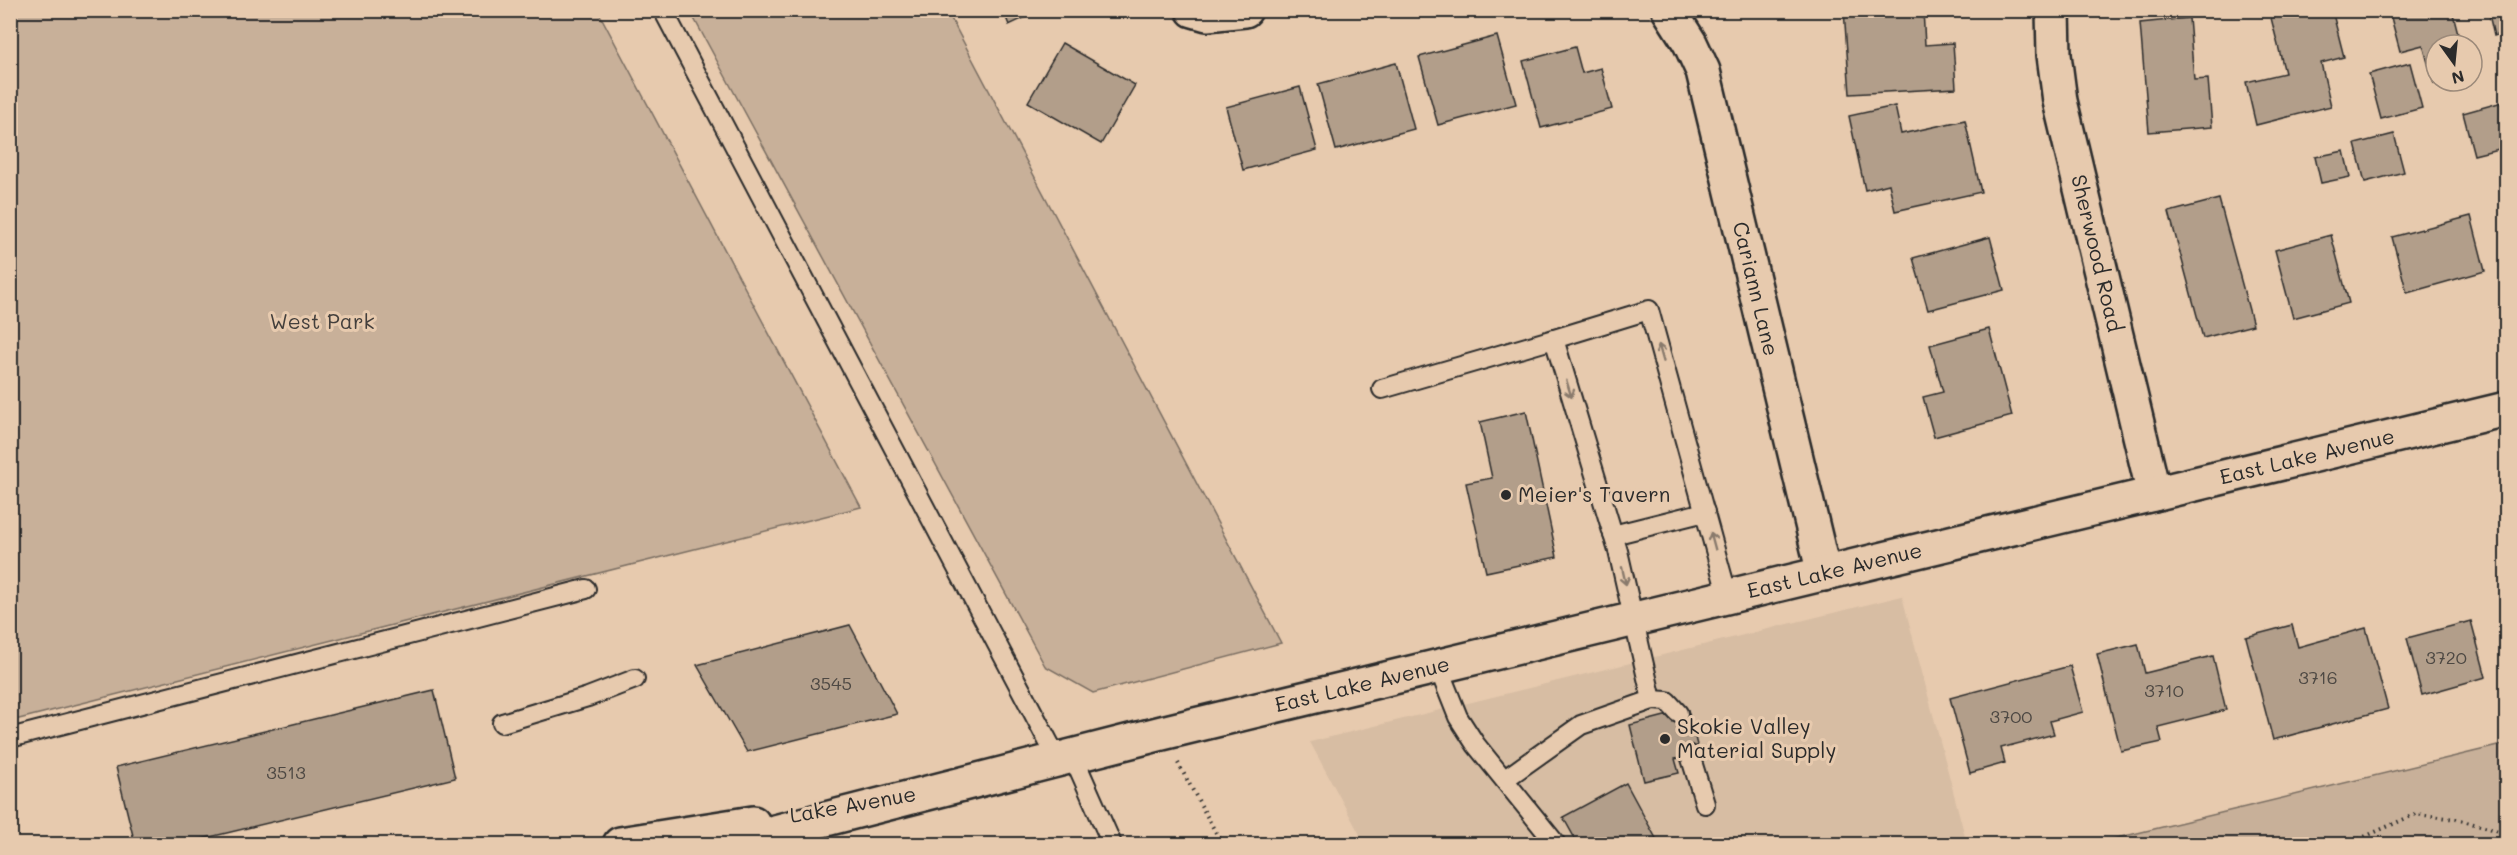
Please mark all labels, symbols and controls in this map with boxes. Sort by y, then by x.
north arrow [2424,33,2484,93]
text: N [2449,66,2467,90]
street label: Sherwood Road [2066,172,2130,334]
street label: Cariann Lane [1728,219,1786,358]
park label: West Park [269,307,375,334]
one-way arrow [1654,344,1666,363]
one-way arrow [1564,379,1575,398]
street label: East Lake Avenue [2217,421,2397,490]
place label: Meier's Tavern [1518,480,1670,507]
marker: Meier's Tavern [1499,488,1513,502]
one-way arrow [1707,532,1718,551]
street label: East Lake Avenue [1744,535,1925,603]
one-way arrow [1618,566,1630,585]
house number: 3720 [2425,645,2467,669]
street label: East Lake Avenue [1272,649,1452,717]
house number: 3716 [2298,665,2338,689]
house number: 3545 [810,671,852,695]
house number: 3710 [2144,678,2184,702]
house number: 3700 [1990,704,2032,728]
place label: Skokie Valley Material Supply [1677,712,1837,763]
marker: Skokie Valley Material Supply [1658,732,1672,746]
house number: 3513 [266,760,306,784]
street label: Lake Avenue [788,779,918,828]

